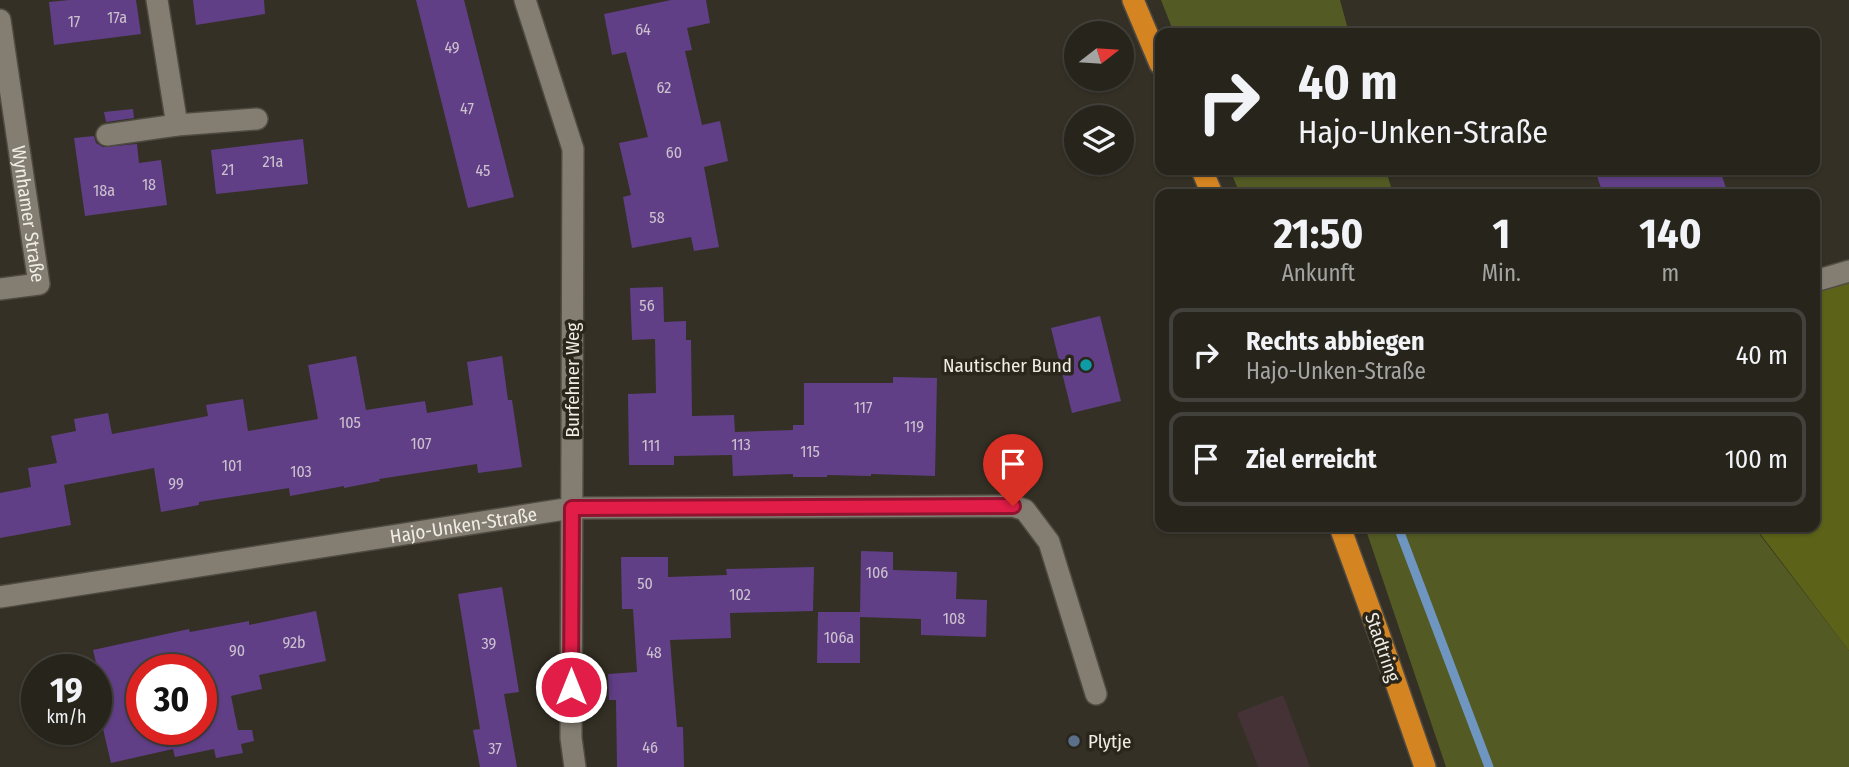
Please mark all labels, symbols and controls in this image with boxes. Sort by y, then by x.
house number: 17a [107,8,127,27]
house number: 17 [68,12,81,31]
house number: 64 [635,20,651,39]
north arrow [1064,21,1134,91]
map controls [1064,21,1134,175]
house number: 49 [444,38,460,57]
text: 40 m [1298,53,1398,112]
icon: right [1183,56,1274,147]
house number: 62 [657,78,671,97]
house number: 47 [460,99,474,118]
button: layers [1064,105,1134,175]
text: Hajo-Unken-Straße [1298,113,1548,151]
house number: 60 [666,143,682,162]
street label: Wynhamer Straße [7,144,50,284]
house number: 21a [263,152,284,171]
house number: 21 [222,160,234,179]
house number: 45 [476,161,490,180]
house number: 18 [142,175,156,194]
house number: 18a [93,181,115,200]
house number: 58 [649,208,665,227]
text: 21:50 [1273,209,1363,259]
text: 1 [1492,209,1510,259]
text: 140 [1639,209,1702,259]
text: Ankunft [1282,259,1355,287]
text: Min. [1482,259,1521,287]
text: m [1662,259,1679,287]
house number: 56 [639,296,655,315]
street label: Burfehner Weg [561,323,584,437]
text: Rechts abbiegen [1246,326,1425,357]
icon: right [1187,336,1225,374]
text: 40 m [1736,340,1788,371]
place label: Nautischer Bund [943,354,1072,377]
marker: Nautischer Bund [1078,357,1094,373]
text: Hajo-Unken-Straße [1246,357,1426,385]
house number: 117 [854,398,873,417]
house number: 105 [339,413,361,432]
house number: 119 [904,417,924,436]
house number: 107 [411,434,432,453]
pin [983,434,1043,506]
house number: 113 [731,435,751,454]
house number: 111 [642,436,660,455]
icon: arrive [1187,440,1225,478]
house number: 115 [800,442,820,461]
text: Ziel erreicht [1246,444,1377,475]
text: 100 m [1725,444,1788,475]
icon: arrive [994,445,1032,483]
house number: 101 [222,456,242,475]
house number: 103 [290,462,312,481]
house number: 99 [168,474,184,493]
street label: Hajo-Unken-Straße [388,503,539,548]
house number: 106 [866,563,888,582]
house number: 50 [637,574,653,593]
house number: 102 [729,585,751,604]
house number: 108 [943,609,965,628]
street label: Stadtring [1360,610,1405,685]
house number: 106a [824,628,854,647]
house number: 92b [282,633,306,652]
house number: 39 [482,634,497,653]
house number: 90 [229,641,245,660]
house number: 48 [646,643,662,662]
position arrow [534,650,608,724]
speed limit sign: 30 [126,654,217,745]
text: 19 [50,669,83,711]
text: km/h [46,706,87,728]
place label: Plytje [1088,730,1131,753]
marker: Plytje [1066,733,1082,749]
house number: 46 [642,738,658,757]
house number: 37 [488,739,502,758]

